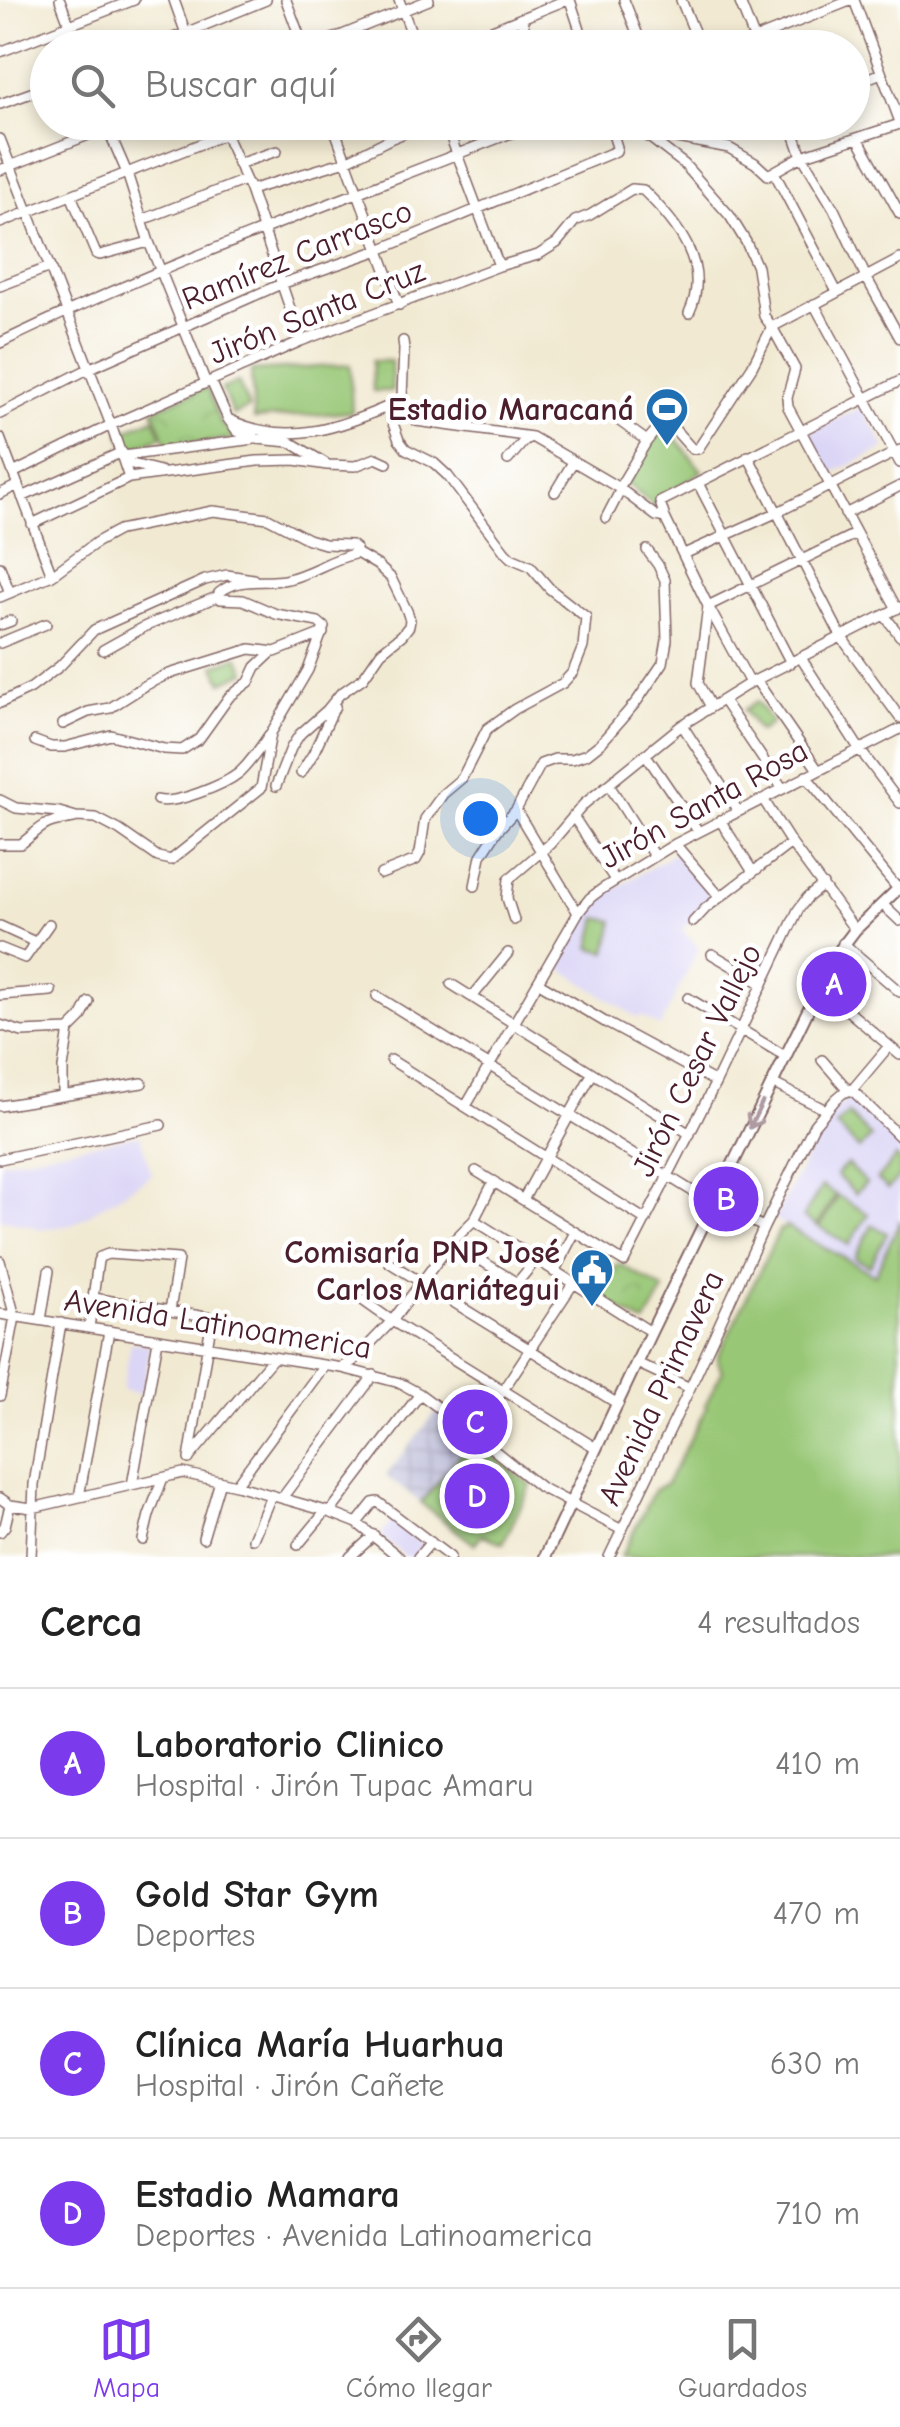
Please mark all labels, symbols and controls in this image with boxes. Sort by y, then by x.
search box [30,30,870,140]
icon: search [65,58,120,113]
text: Buscar aquí [145,63,337,107]
street label: Ramírez Carrasco [177,192,417,318]
street label: Jirón Santa Cruz [204,252,430,372]
sports icon: Estadio Maracaná [644,386,690,447]
place label: Estadio Maracaná [388,391,634,428]
street label: Jirón Santa Rosa [594,732,814,876]
your location [455,793,506,844]
street label: Jirón Cesar Vallejo [625,938,769,1182]
pin: A [802,946,866,1022]
one-way arrow [746,1099,765,1129]
pin: B [694,1162,758,1236]
place label: Comisaría PNP José Carlos Mariátegui [284,1234,560,1308]
public building icon: Comisaría PNP José Carlos Mariátegui [569,1247,615,1308]
street label: Avenida Primavera [590,1265,732,1511]
street label: Avenida Latinoamerica [62,1281,374,1367]
pin: C [442,1384,508,1460]
pin: D [444,1458,510,1534]
text: Cerca [40,1598,143,1647]
text: 4 resultados [697,1604,860,1641]
text: Laboratorio Clinico [135,1723,444,1767]
text: A [64,1745,81,1782]
text: 410 m [775,1745,860,1782]
text: Hospital · Jirón Tupac Amaru [135,1767,533,1804]
text: Gold Star Gym [135,1873,379,1917]
text: B [63,1895,82,1932]
text: 470 m [773,1895,860,1932]
text: Deportes [135,1917,255,1954]
text: Clínica María Huarhua [135,2023,505,2067]
text: C [63,2045,82,2082]
text: 630 m [770,2045,860,2082]
text: Hospital · Jirón Cañete [135,2067,444,2104]
text: Estadio Mamara [135,2173,400,2217]
text: D [63,2195,82,2232]
text: 710 m [776,2195,860,2232]
text: Deportes · Avenida Latinoamerica [135,2217,593,2254]
tab: Mapa [93,2312,160,2404]
tab: Cómo llegar [346,2312,492,2404]
tab: Guardados [678,2312,807,2404]

